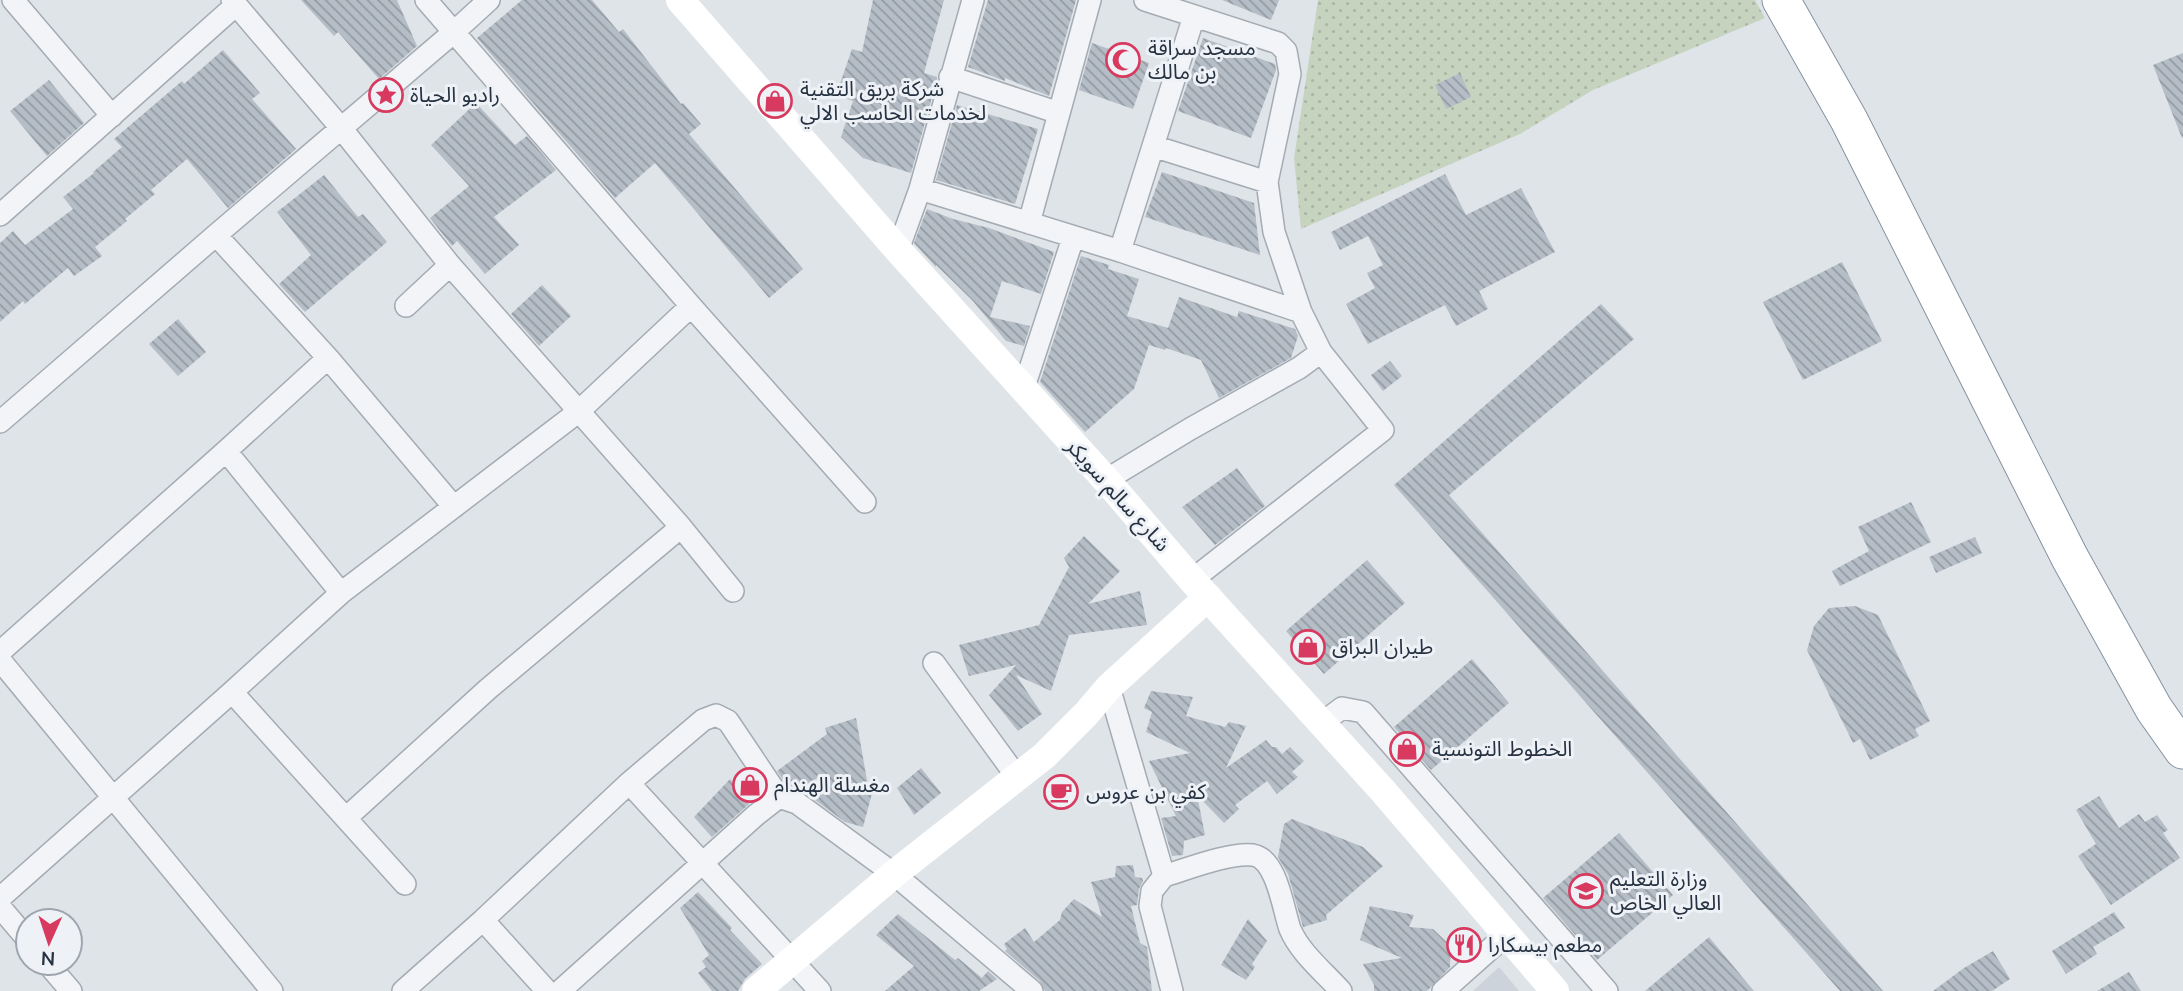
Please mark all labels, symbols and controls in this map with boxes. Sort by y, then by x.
place label: مسجد سراقة بن مالك [1148,34,1256,86]
mosque icon: مسجد سراقة بن مالك [1104,41,1142,79]
place label: شركة بريق التقنية لخدمات الحاسب الالي [800,75,986,129]
place icon: راديو الحياة [367,76,405,114]
place label: راديو الحياة [410,81,500,109]
shop icon: شركة بريق التقنية لخدمات الحاسب الالي [756,82,794,120]
street label: شارع سالم سويكر [1058,432,1176,558]
shop icon: طيران البراق [1289,628,1327,666]
place label: طيران البراق [1332,633,1433,661]
shop icon: الخطوط التونسية [1388,730,1426,768]
place label: الخطوط التونسية [1432,735,1572,763]
shop icon: مغسلة الهندام [731,766,769,804]
place label: مغسلة الهندام [774,771,890,801]
cafe icon: كفي بن عروس [1042,773,1080,811]
place label: كفي بن عروس [1086,778,1206,808]
place label: وزارة التعليم العالي الخاص [1610,865,1721,919]
school or university icon: وزارة التعليم العالي الخاص [1567,872,1605,910]
north arrow [14,907,84,977]
restaurant icon: مطعم بيسكارا [1445,926,1483,964]
place label: مطعم بيسكارا [1488,931,1602,960]
text: N [40,945,56,971]

